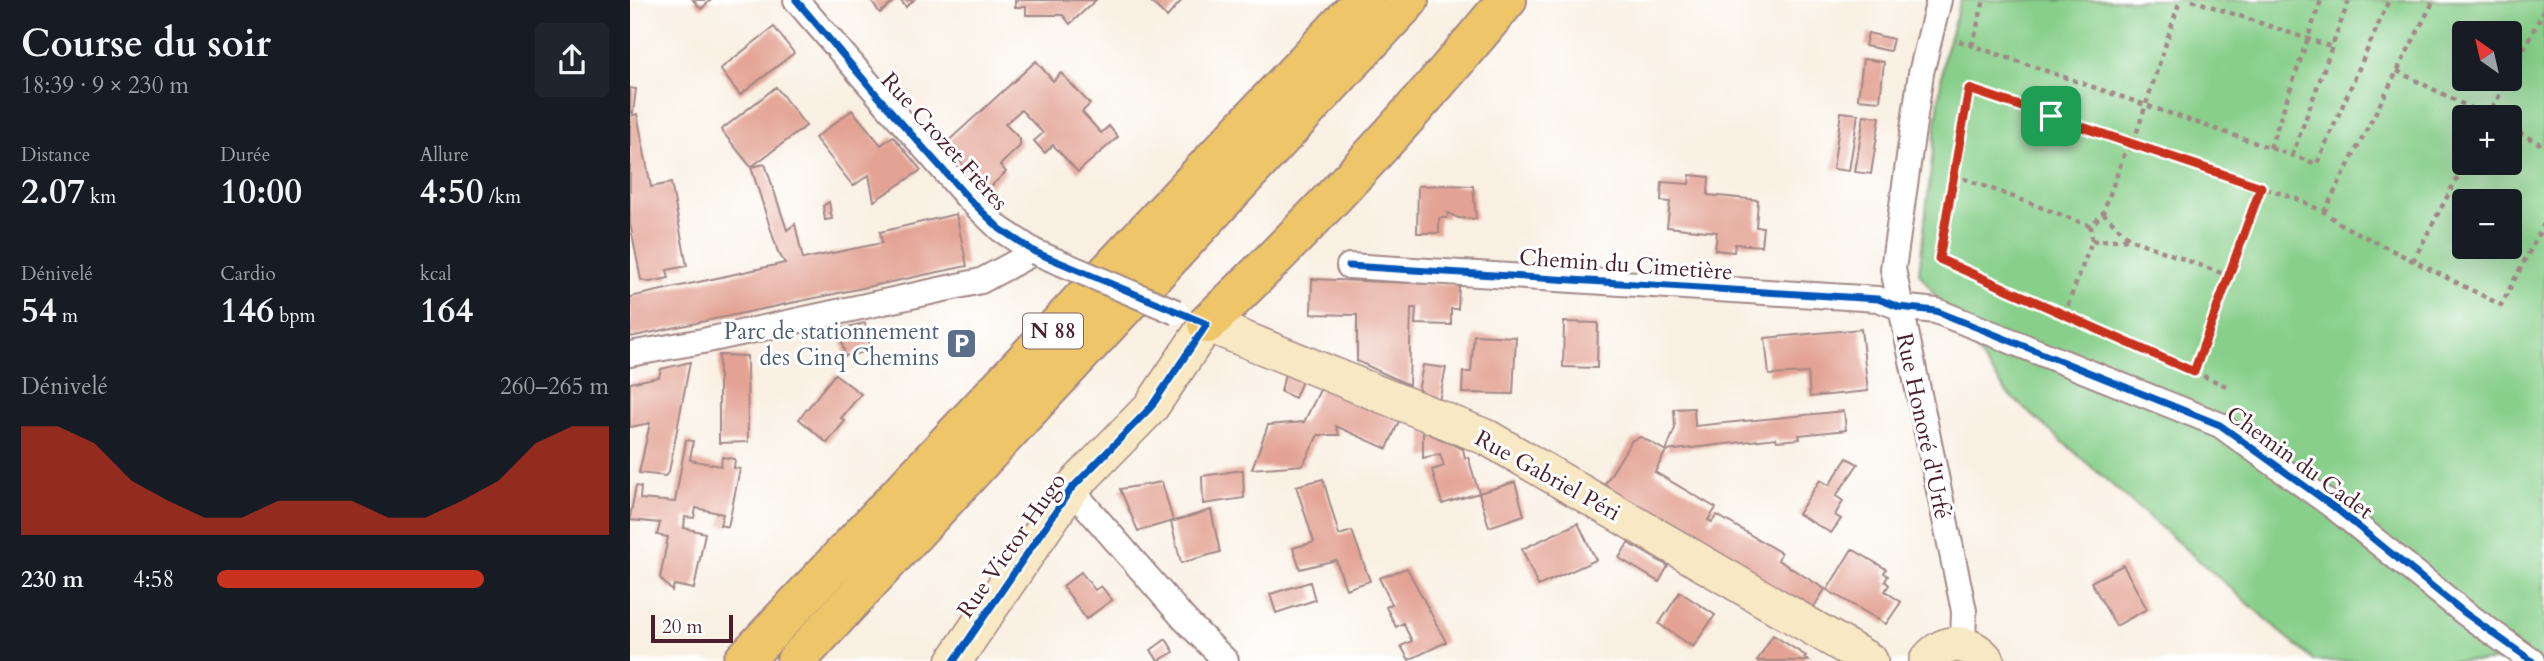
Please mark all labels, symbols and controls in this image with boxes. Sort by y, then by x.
text: Course du soir [21,18,271,70]
north arrow [2452,21,2522,91]
map controls [2452,21,2522,259]
button: share [535,23,609,97]
street label: Rue Crozet Frères [874,65,1015,217]
text: 18:39 · 9 × 230 m [21,70,189,101]
pin [2021,86,2081,146]
icon: arrive [2032,97,2070,135]
button: + [2452,105,2522,175]
text: Distance [21,142,90,168]
text: Durée [220,142,270,168]
text: Allure [420,142,469,168]
text: 2.07 [21,168,85,216]
text: 10:00 [220,168,302,216]
text: 4:50 [420,168,484,216]
text: km [85,184,116,210]
text: /km [484,184,521,210]
button: − [2452,189,2522,259]
street label: Chemin du Cimetière [1518,242,1734,287]
text: Dénivelé [21,261,93,287]
text: Cardio [220,261,276,287]
text: kcal [420,261,452,287]
text: 54 [21,287,57,335]
text: 146 [220,287,274,335]
text: 164 [420,287,473,335]
text: m [57,303,78,329]
text: bpm [274,303,316,329]
road number: N 88 [1023,314,1083,348]
place label: Parc de stationnement des Cinq Chemins [724,316,939,373]
parking icon: Parc de stationnement des Cinq Chemins [945,327,979,361]
street label: Rue Honoré d'Urfé [1889,330,1958,522]
text: Dénivelé [21,371,108,402]
text: 260–265 m [500,371,609,402]
street label: Chemin du Cadet [2220,399,2379,526]
street label: Rue Gabriel Péri [1469,423,1626,528]
street label: Rue Victor Hugo [950,467,1073,624]
text: 230 m [21,564,84,595]
text: 4:58 [133,564,174,595]
scale bar [651,612,733,644]
text: 20 m [662,614,703,640]

